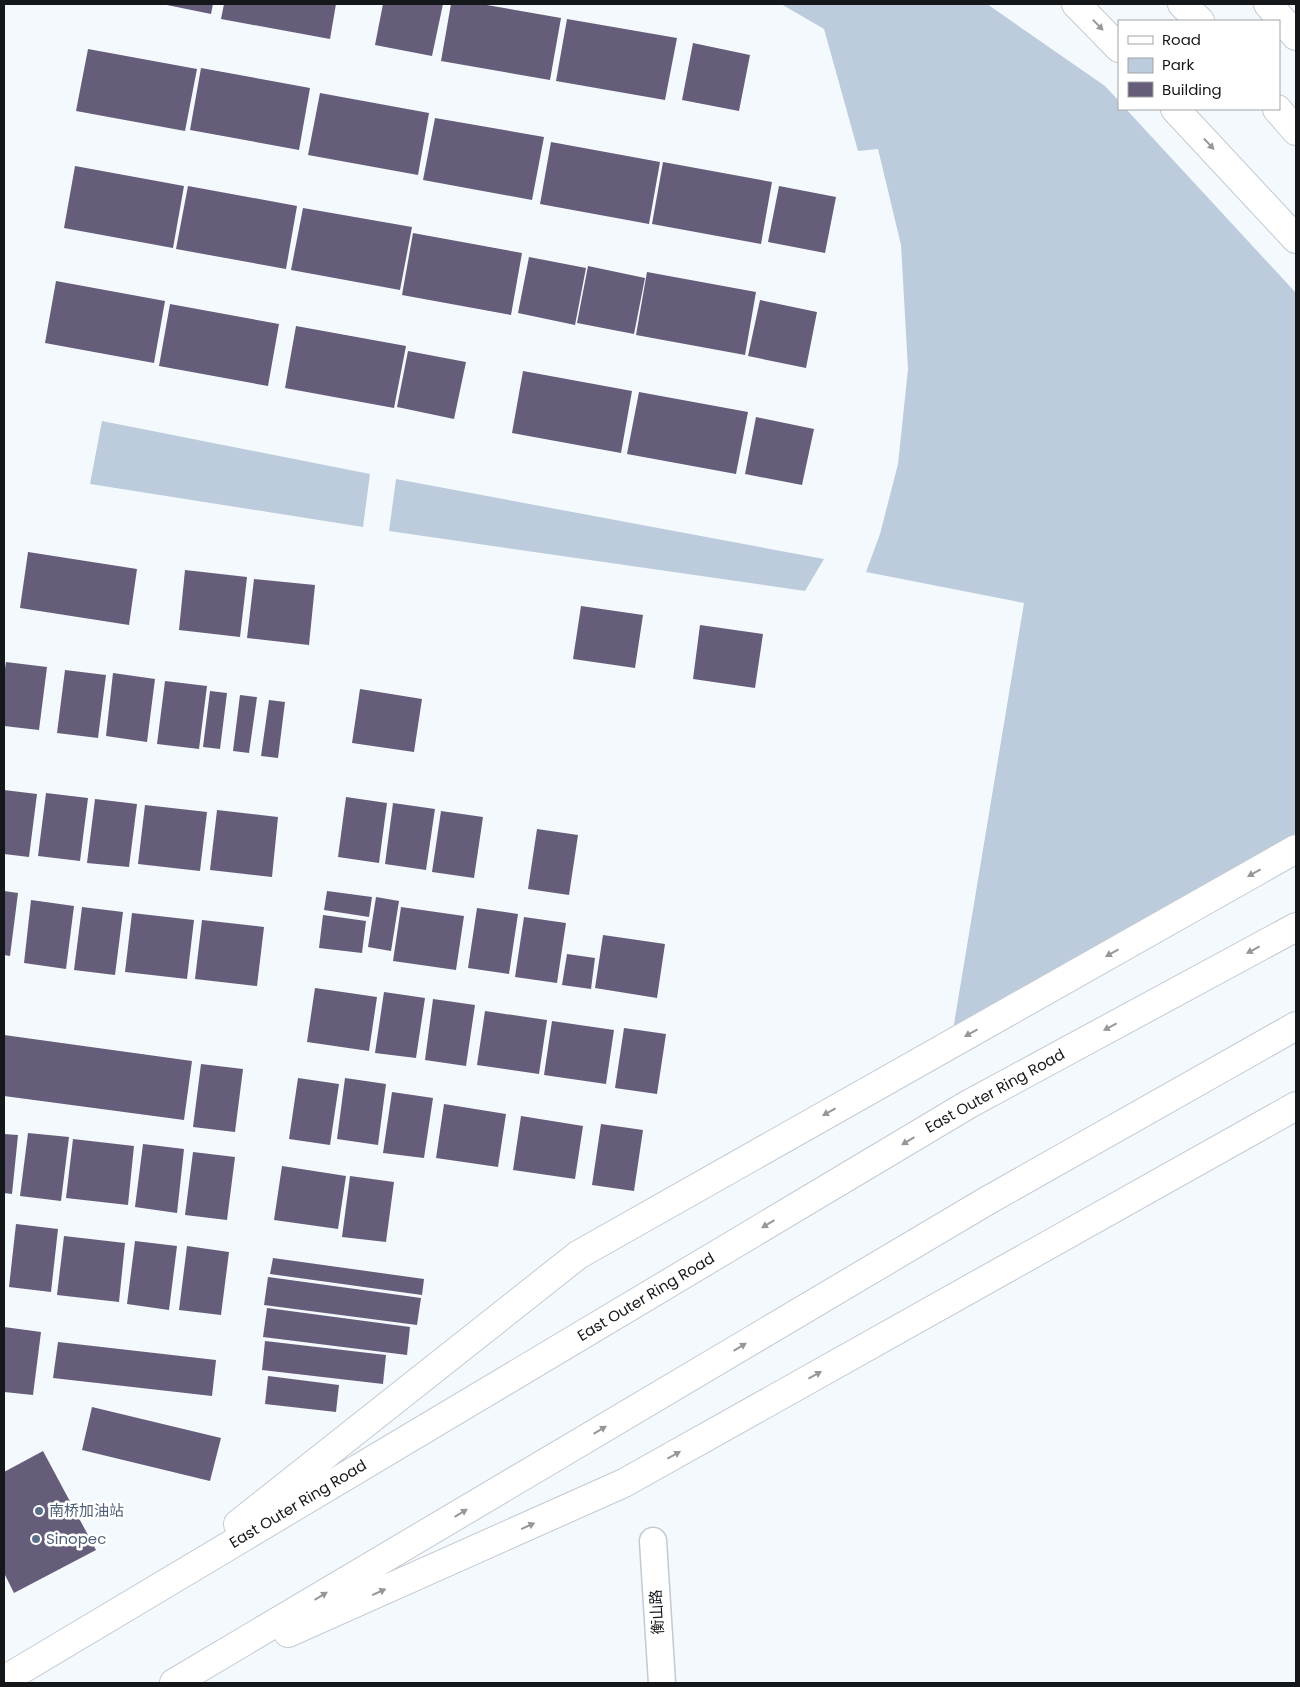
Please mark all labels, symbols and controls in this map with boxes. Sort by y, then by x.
one-way arrow [1092,19,1104,31]
legend [1118,20,1280,110]
text: Road [1162,29,1201,50]
text: Park [1162,54,1194,75]
text: Building [1162,79,1222,100]
one-way arrow [1203,138,1215,150]
one-way arrow [1247,868,1260,877]
one-way arrow [1246,946,1261,954]
one-way arrow [1106,948,1119,957]
one-way arrow [1104,1023,1117,1032]
one-way arrow [964,1028,977,1037]
street label: East Outer Ring Road [921,1043,1068,1138]
one-way arrow [823,1108,836,1117]
one-way arrow [901,1136,914,1145]
one-way arrow [761,1220,774,1229]
street label: East Outer Ring Road [573,1247,718,1346]
one-way arrow [733,1342,746,1351]
one-way arrow [809,1371,822,1380]
one-way arrow [594,1425,607,1434]
one-way arrow [666,1451,681,1459]
street label: East Outer Ring Road [225,1454,370,1553]
place label: 南桥加油站 [49,1500,124,1521]
marker: 南桥加油站 [33,1505,45,1517]
one-way arrow [454,1508,467,1517]
one-way arrow [521,1521,535,1529]
place label: Sinopec [46,1528,106,1549]
marker: Sinopec [30,1533,42,1545]
one-way arrow [372,1588,386,1596]
street label: 衡山路 [645,1589,668,1635]
one-way arrow [314,1591,327,1600]

